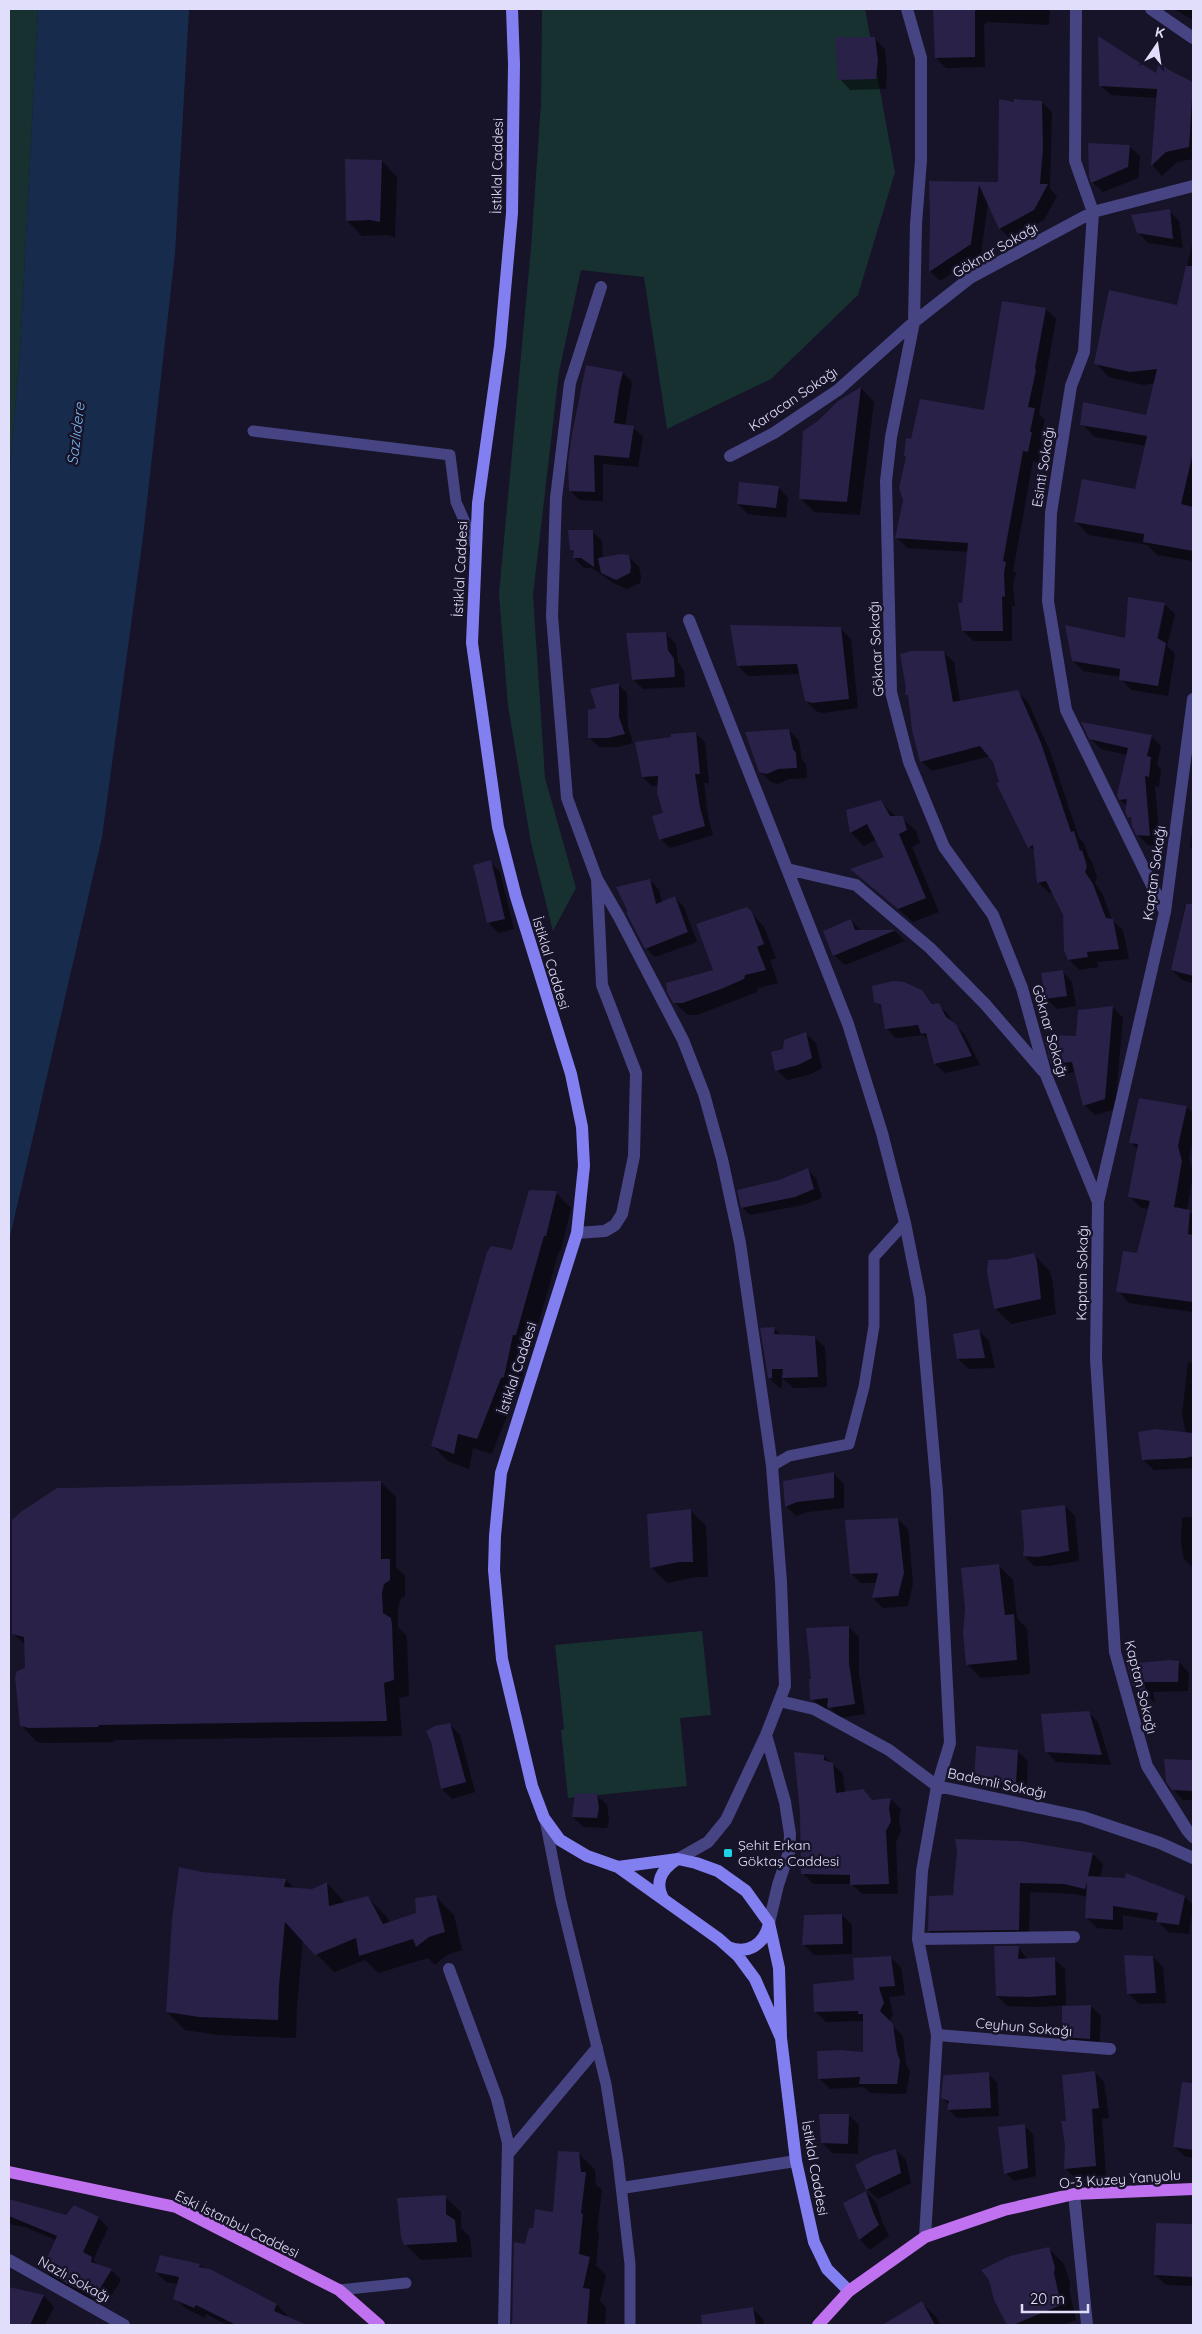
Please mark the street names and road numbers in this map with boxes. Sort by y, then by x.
street label: İstiklal Caddesi [487,118,507,214]
street label: Göknar Sokağı [949,218,1041,282]
street label: Karacan Sokağı [745,363,841,435]
street label: Esinti Sokağı [1028,426,1058,508]
street label: İstiklal Caddesi [448,521,472,617]
street label: Göknar Sokağı [865,601,887,697]
street label: Kaptan Sokağı [1138,824,1170,922]
street label: İstiklal Caddesi [528,914,574,1012]
street label: Göknar Sokağı [1028,983,1072,1079]
street label: Kaptan Sokağı [1072,1225,1092,1321]
street label: İstiklal Caddesi [494,1320,540,1416]
street label: Kaptan Sokağı [1121,1638,1161,1736]
street label: Bademli Sokağı [946,1764,1048,1802]
street label: Ceyhun Sokağı [975,2014,1073,2040]
street label: İstiklal Caddesi [798,2119,832,2217]
street label: O-3 Kuzey Yanyolu [1058,2166,1182,2192]
street label: Eski İstanbul Caddesi [172,2186,302,2262]
street label: Nazlı Sokağı [35,2252,113,2306]

